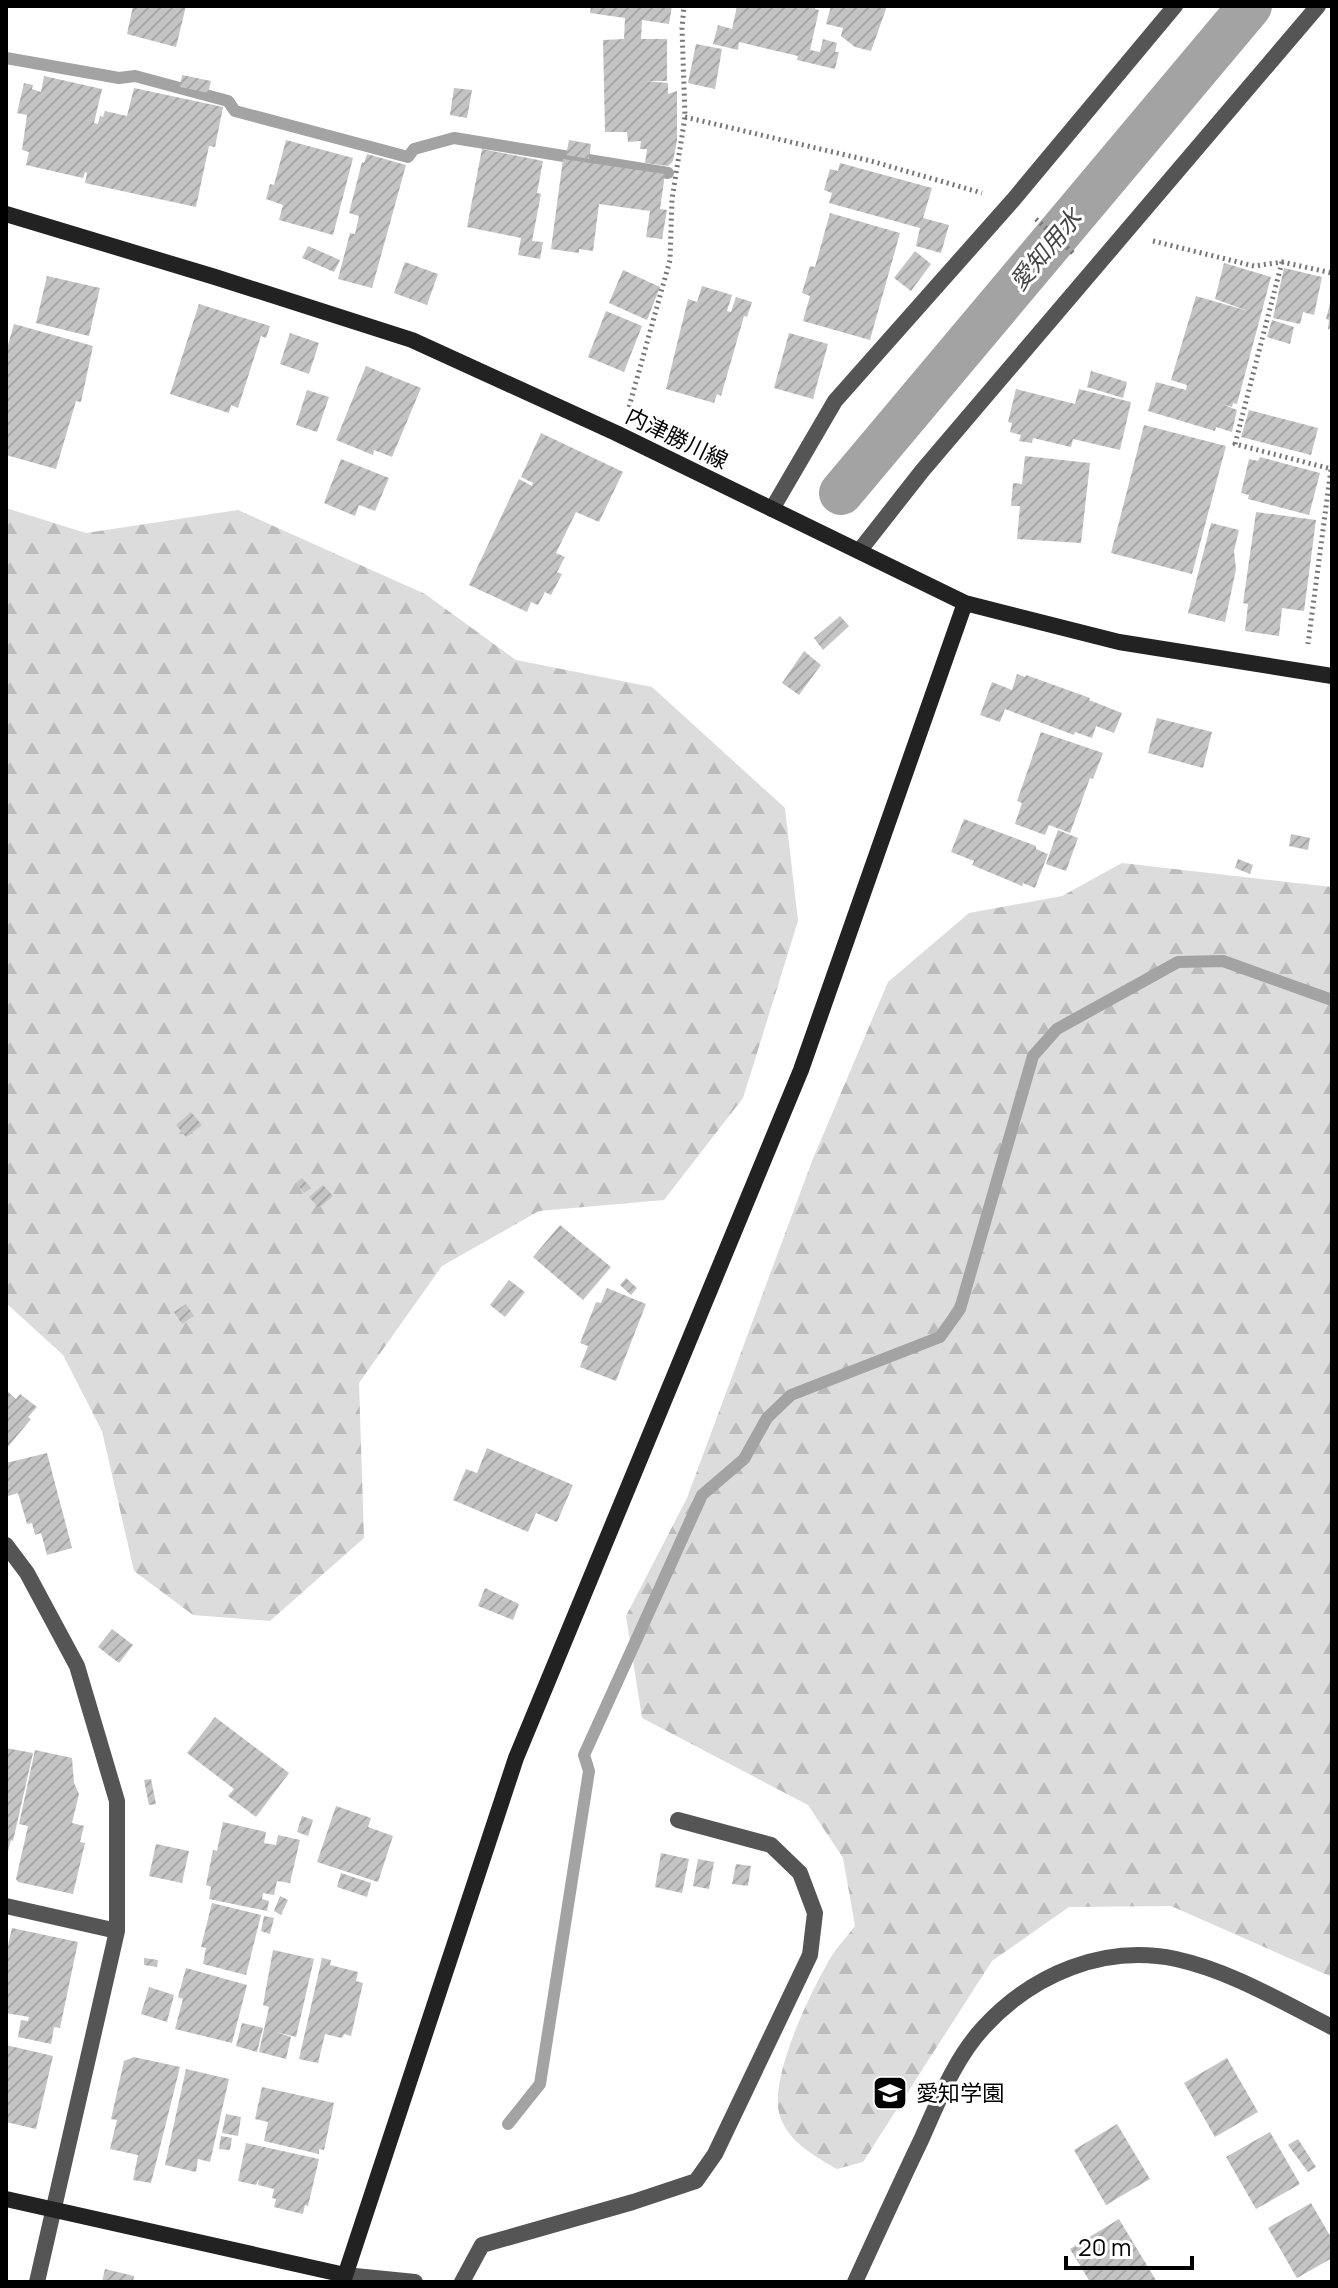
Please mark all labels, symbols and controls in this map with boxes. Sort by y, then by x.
water label: 愛知用水 [1001,199,1090,296]
street label: 内津勝川線 [621,400,733,476]
school or university icon: 愛知学園 [871,2074,909,2112]
place label: 愛知学園 [916,2078,1004,2108]
scale bar [1066,2220,1192,2270]
text: 20 m [1078,2230,1131,2263]

